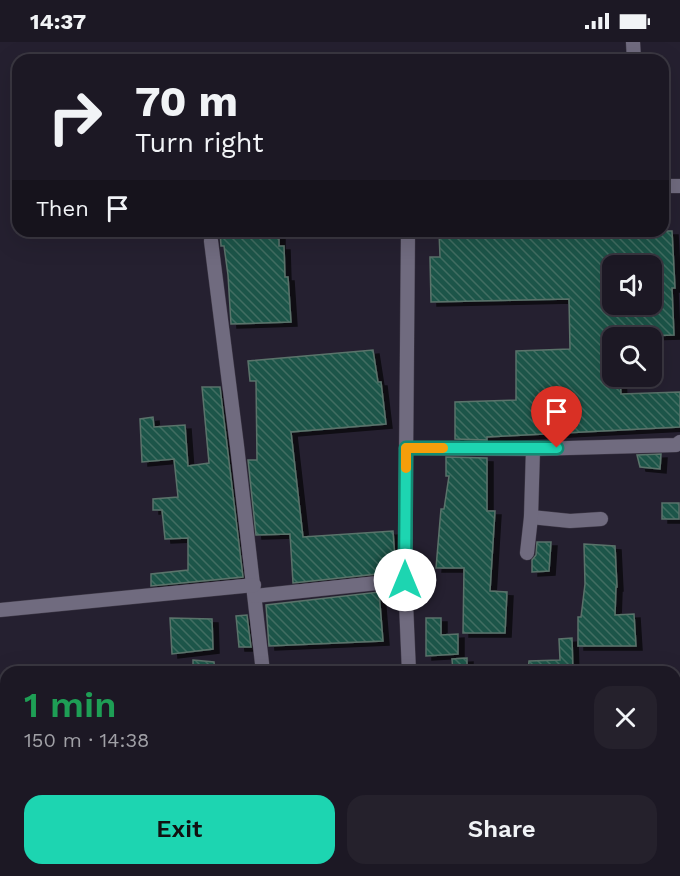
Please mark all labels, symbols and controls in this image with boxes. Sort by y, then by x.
text: 14:37 [30,9,86,34]
text: 70 m [135,77,238,126]
icon: right [36,78,114,156]
text: Turn right [135,127,264,159]
icon: arrive [101,192,134,225]
text: Then [36,196,89,221]
map controls [602,255,662,387]
button: sound [602,255,662,315]
button: search [602,327,662,387]
pin [531,386,582,448]
icon: arrive [540,395,573,428]
position arrow [373,548,437,612]
text: 1 min [24,684,116,726]
button: close [594,686,657,749]
text: 150 m · 14:38 [24,728,149,752]
button: Exit [24,795,335,864]
button: Share [347,795,657,864]

